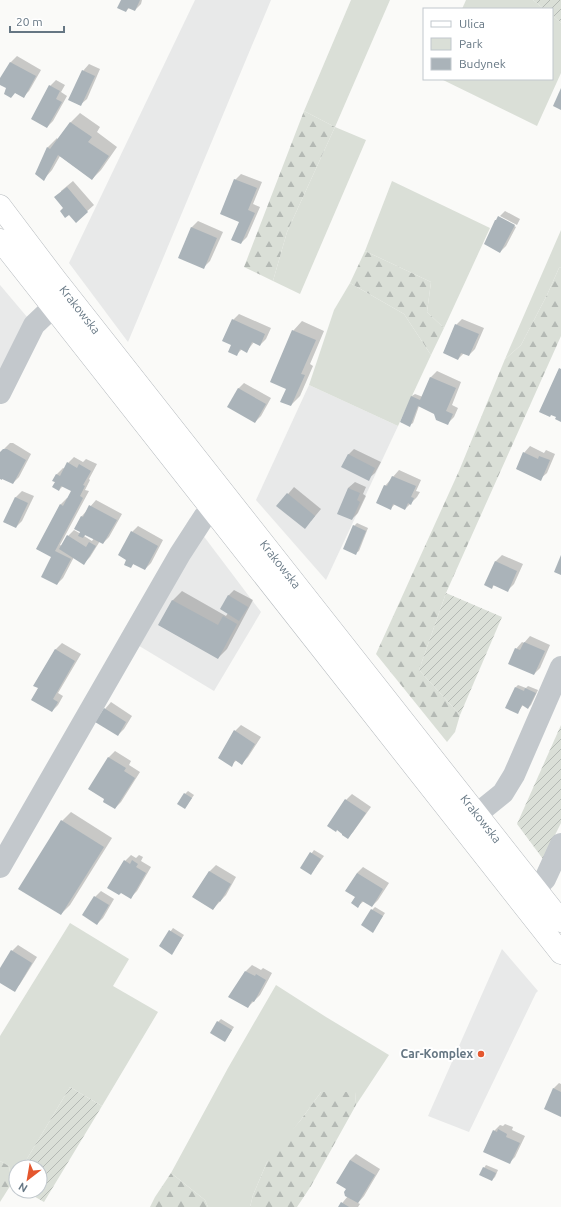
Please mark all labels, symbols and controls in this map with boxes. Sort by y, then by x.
scale bar [10,8,64,34]
legend [423,8,553,80]
text: 20 m [16,15,43,28]
text: Ulica [459,17,485,30]
text: Park [459,37,483,50]
text: Budynek [459,57,506,70]
street label: Krakowska [57,283,103,336]
street label: Krakowska [258,538,303,591]
street label: Krakowska [458,792,504,845]
place label: Car-Komplex [401,1047,473,1060]
marker: Car-Komplex [476,1049,486,1059]
north arrow [8,1159,48,1199]
text: N [16,1180,29,1195]

